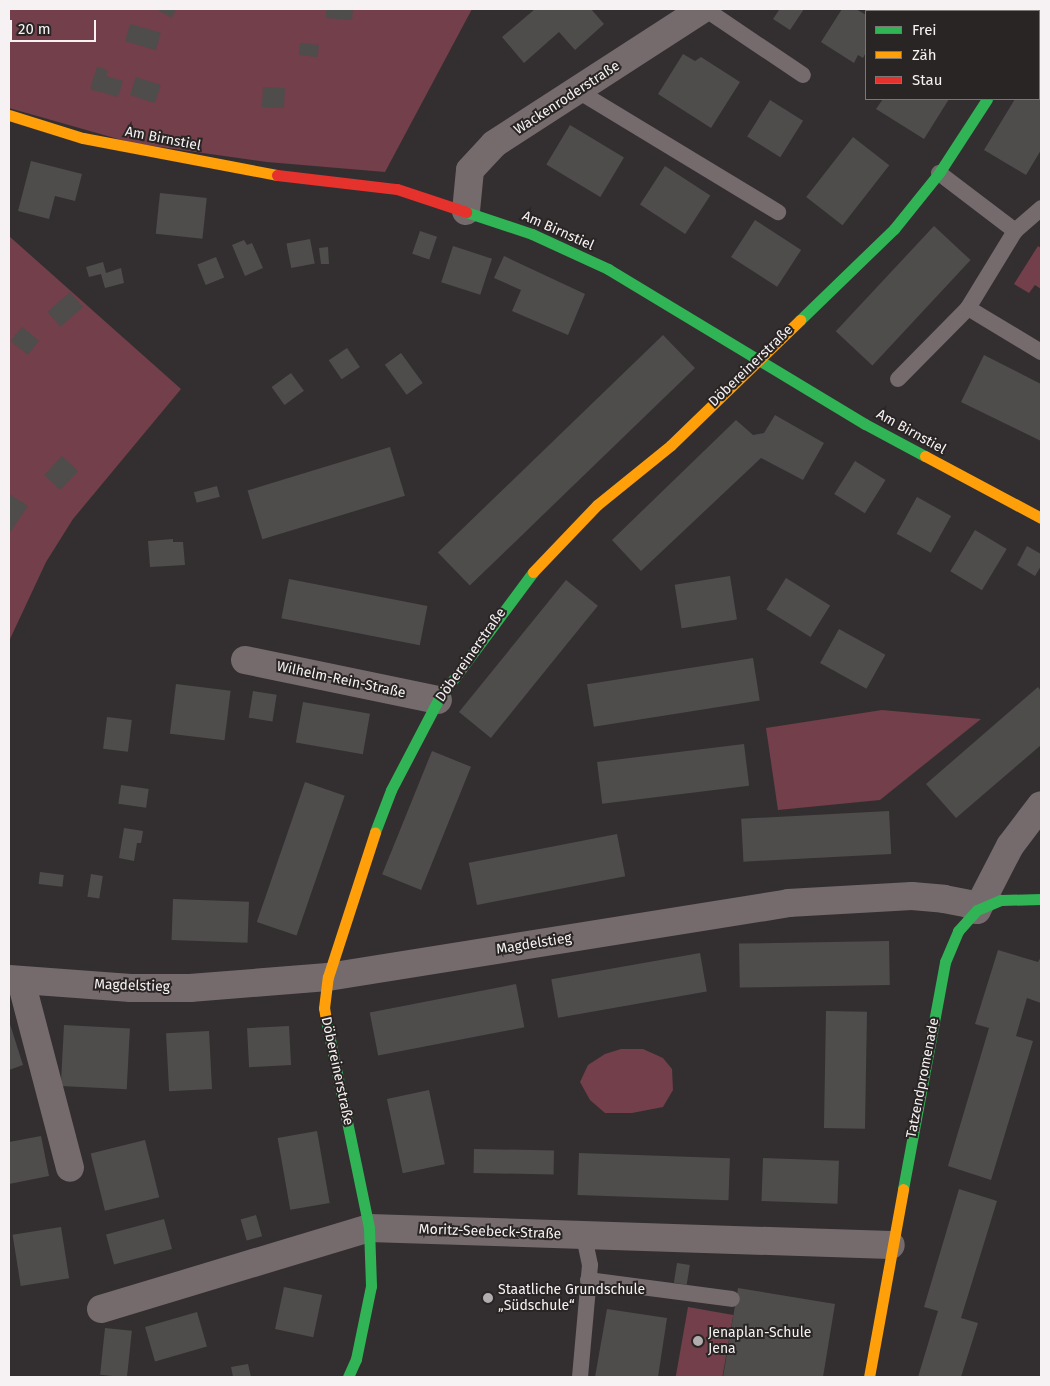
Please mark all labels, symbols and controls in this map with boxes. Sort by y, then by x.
scale bar [12,10,99,42]
legend [865,10,1040,100]
text: 20 m [18,20,51,38]
text: Frei [912,21,937,39]
text: Zäh [912,46,937,64]
street label: Wackenroderstraße [511,58,623,138]
text: Stau [912,71,942,89]
street label: Am Birnstiel [124,123,202,155]
street label: Am Birnstiel [519,208,597,254]
street label: Döbereinerstraße [705,321,797,411]
street label: Am Birnstiel [873,406,949,458]
street label: Döbereinerstraße [432,605,510,705]
street label: Wilhelm-Rein-Straße [275,658,407,702]
street label: Magdelstieg [495,930,573,958]
street label: Magdelstieg [94,976,170,996]
street label: Döbereinerstraße [317,1015,357,1127]
street label: Tatzendpromenade [903,1016,943,1140]
street label: Moritz-Seebeck-Straße [418,1221,562,1243]
place label: Staatliche Grundschule „Südschule“ [498,1282,645,1314]
marker: Staatliche Grundschule „Südschule“ [482,1292,494,1304]
place label: Jenaplan-Schule Jena [708,1325,811,1358]
marker: Jenaplan-Schule Jena [692,1335,704,1347]

